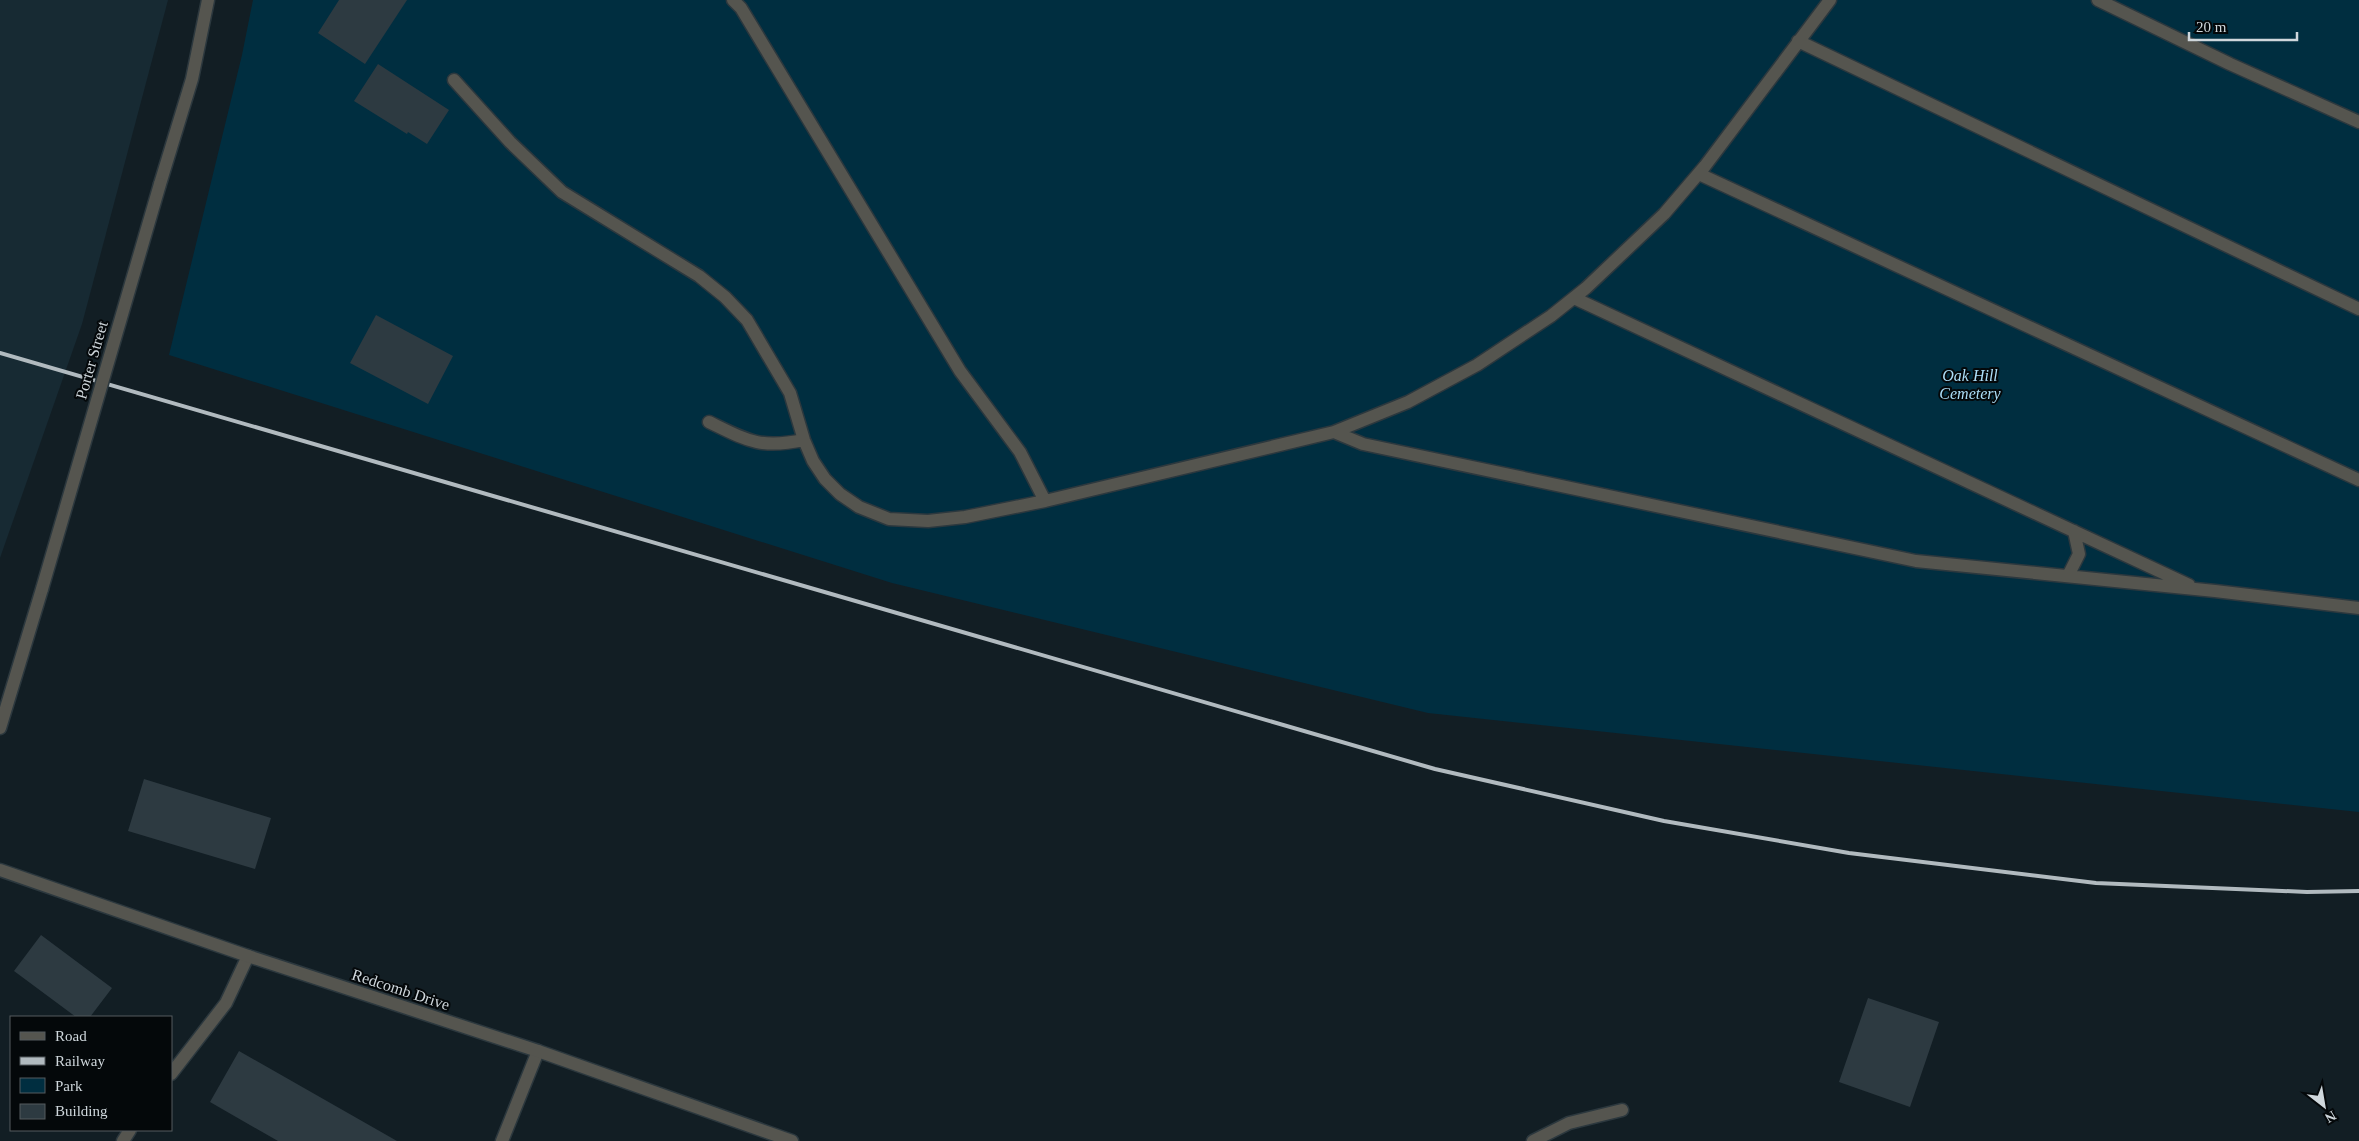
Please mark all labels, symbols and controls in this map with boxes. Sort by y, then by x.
scale bar [2189,10,2296,42]
text: 20 m [2196,19,2227,35]
street label: Porter Street [72,319,111,401]
park label: Oak Hill Cemetery [1939,367,2002,403]
street label: Redcomb Drive [350,966,452,1013]
legend [10,1016,172,1131]
text: Road [55,1028,87,1044]
text: Railway [55,1053,105,1069]
text: Park [55,1078,83,1094]
north arrow [2299,1081,2349,1131]
text: Building [55,1103,108,1119]
text: N [2322,1108,2339,1126]

